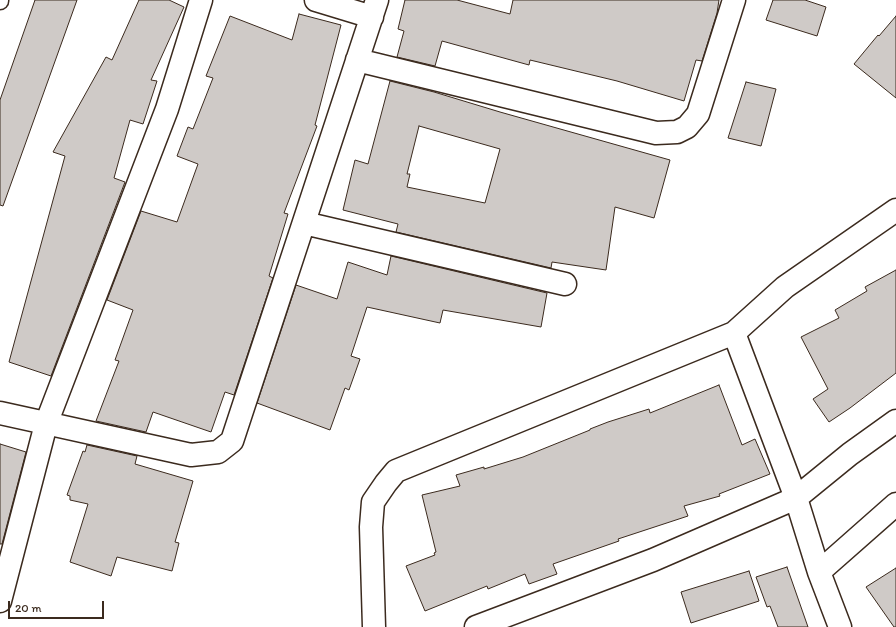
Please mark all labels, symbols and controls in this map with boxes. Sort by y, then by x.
scale bar [10,593,106,619]
text: 20 m [15,601,42,615]

